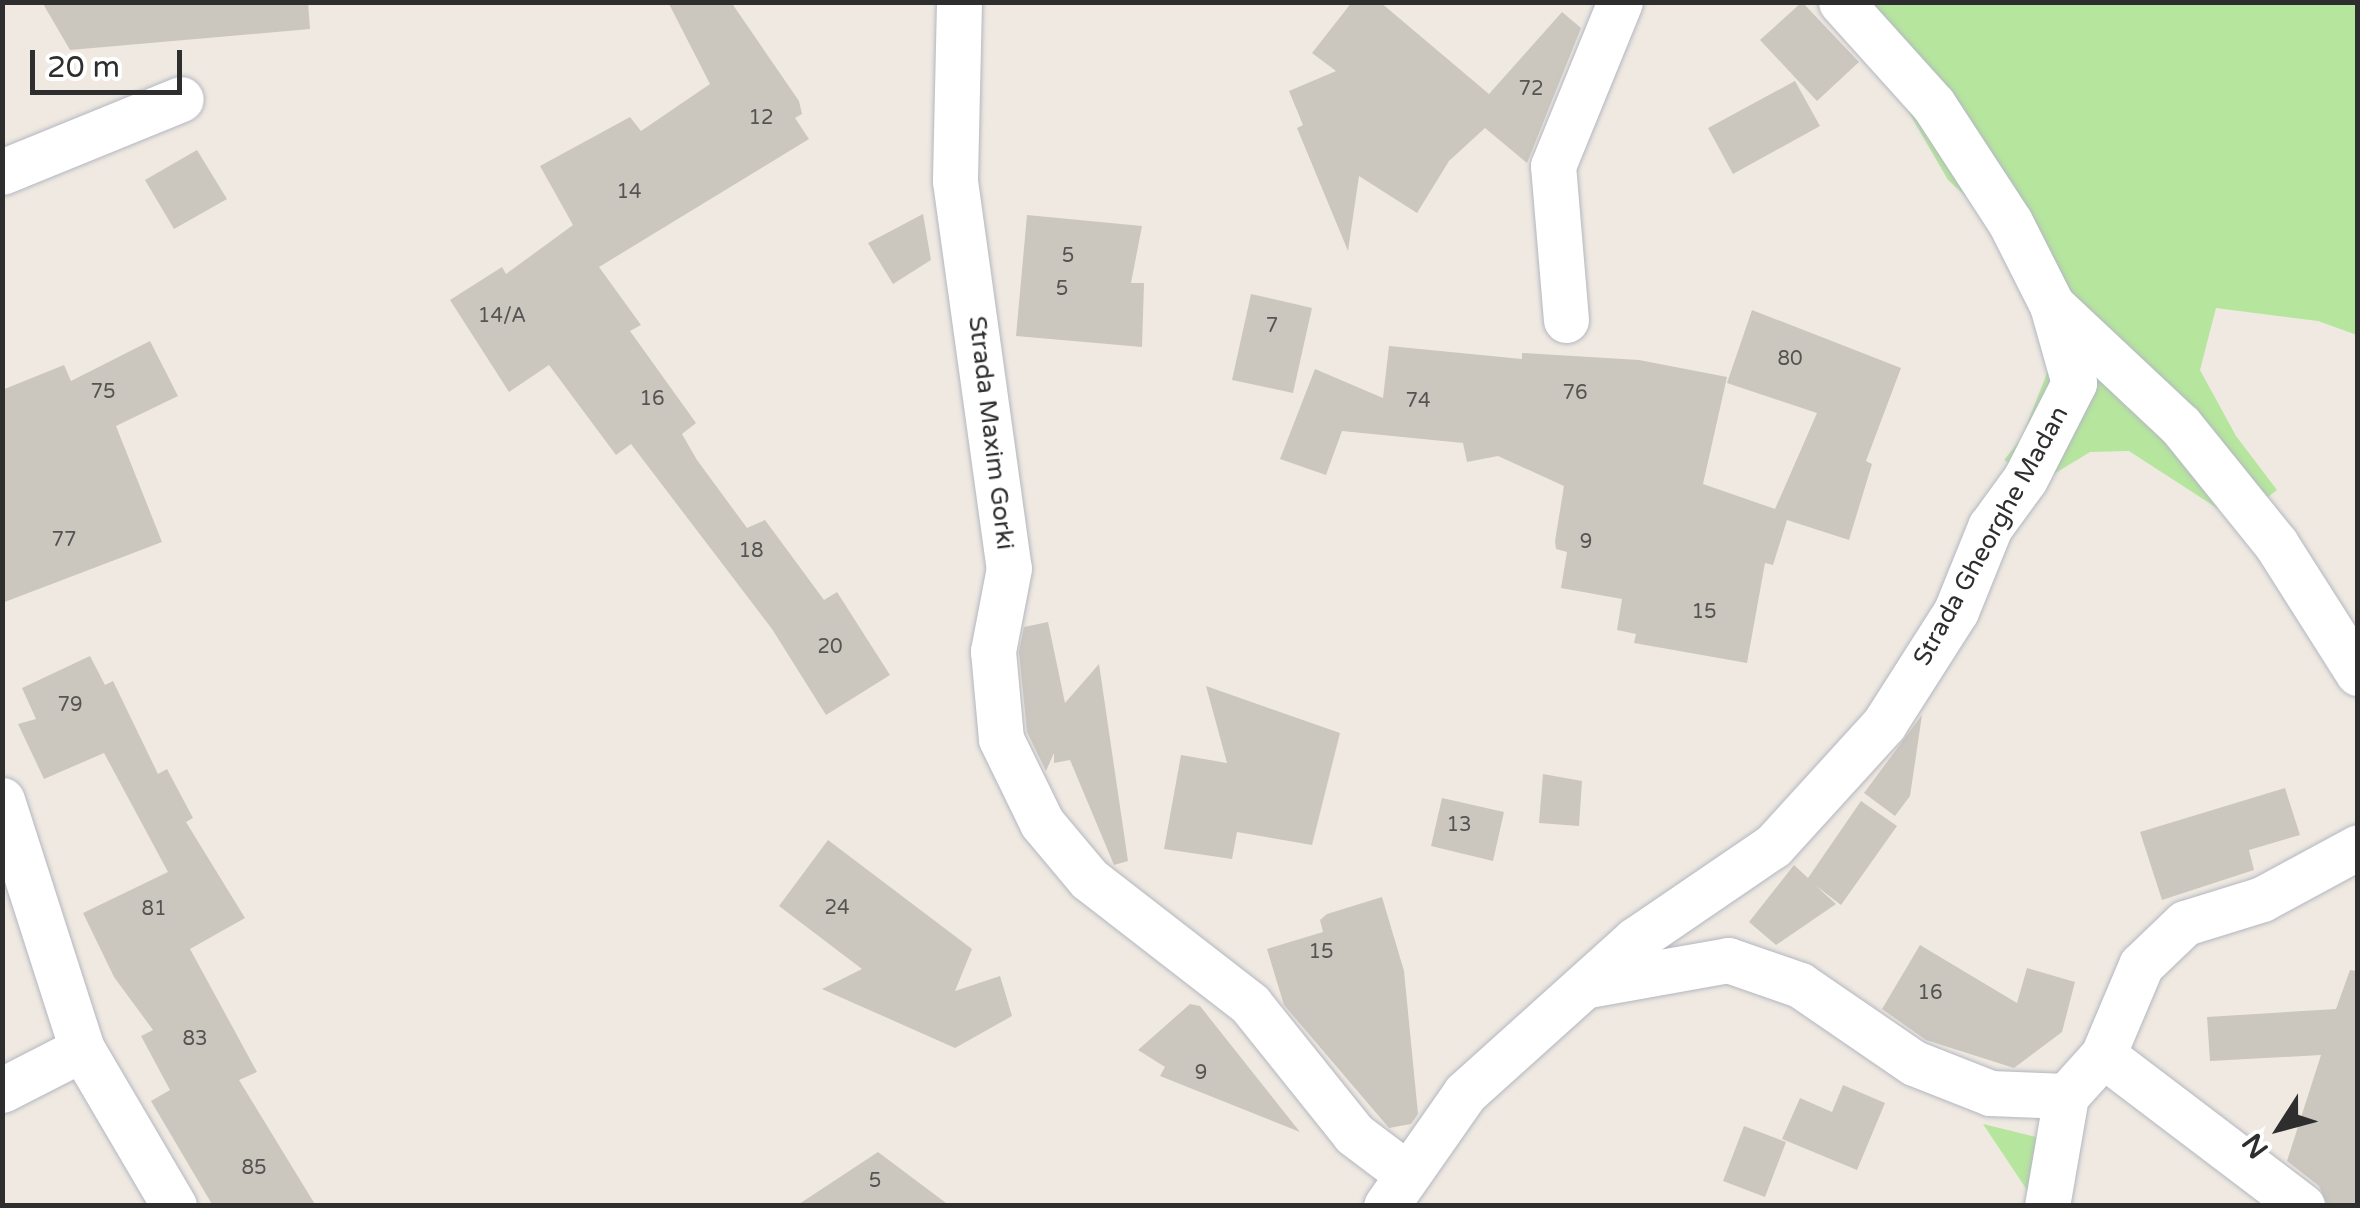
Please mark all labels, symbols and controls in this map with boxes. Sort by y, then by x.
scale bar [35,30,188,92]
text: 20 m [47,49,120,86]
house number: 72 [1518,77,1544,101]
house number: 12 [748,106,774,130]
house number: 14 [616,180,642,204]
house number: 5 [1062,244,1074,268]
house number: 5 [1056,277,1068,301]
house number: 14/A [478,304,526,328]
street label: Strada Maxim Gorki [962,314,1020,552]
house number: 7 [1266,314,1278,338]
house number: 80 [1777,347,1803,371]
house number: 75 [90,380,116,404]
house number: 76 [1562,381,1588,405]
house number: 16 [639,387,665,411]
house number: 74 [1405,389,1431,413]
street label: Strada Gheorghe Madan [1907,401,2075,671]
house number: 77 [51,528,77,552]
house number: 9 [1580,530,1592,554]
house number: 18 [738,539,764,563]
house number: 15 [1691,600,1717,624]
house number: 20 [817,635,843,659]
house number: 79 [57,693,83,717]
house number: 13 [1446,813,1472,837]
house number: 24 [824,896,850,920]
house number: 81 [141,897,167,921]
house number: 15 [1308,940,1334,964]
house number: 16 [1917,981,1943,1005]
house number: 83 [182,1027,208,1051]
house number: 9 [1195,1061,1207,1085]
north arrow [2230,1078,2330,1178]
text: N [2235,1127,2276,1165]
house number: 85 [241,1156,267,1180]
house number: 5 [869,1169,881,1193]

